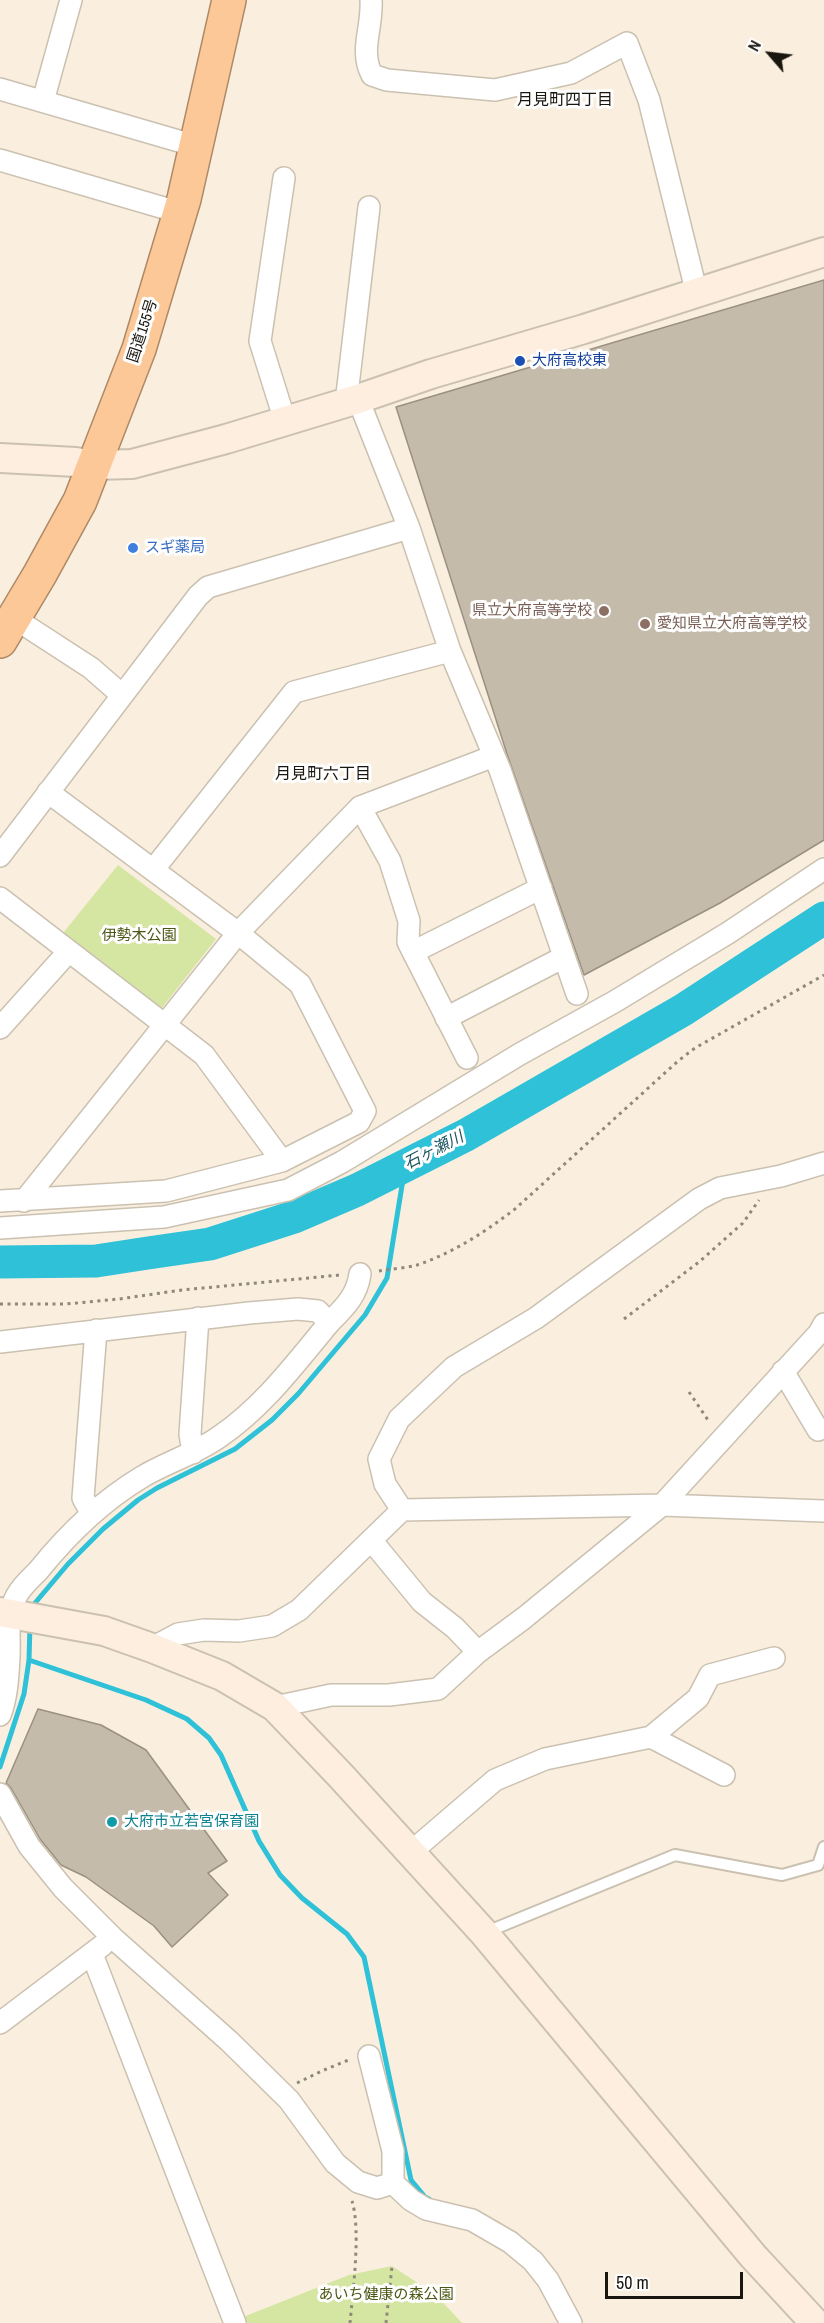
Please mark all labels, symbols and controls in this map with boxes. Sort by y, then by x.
north arrow [740,24,800,84]
text: N [742,36,766,55]
district label: 月見町四丁目 [517,91,613,111]
street label: 国道155号 [124,297,162,365]
place label: 大府高校東 [532,352,607,370]
marker: 大府高校東 [513,354,527,368]
place label: スギ薬局 [145,539,205,557]
marker: スギ薬局 [126,541,140,555]
place label: 県立大府高等学校 [472,602,592,620]
marker: 県立大府高等学校 [597,604,611,618]
place label: 愛知県立大府高等学校 [657,615,807,633]
marker: 愛知県立大府高等学校 [638,617,652,631]
district label: 月見町六丁目 [275,765,371,785]
park label: 伊勢木公園 [102,927,176,945]
water label: 石ヶ瀬川 [401,1128,467,1174]
place label: 大府市立若宮保育園 [124,1813,259,1831]
marker: 大府市立若宮保育園 [105,1815,119,1829]
scale bar [608,2260,746,2298]
text: 50 m [616,2270,649,2295]
park label: あいち健康の森公園 [319,2286,453,2304]

